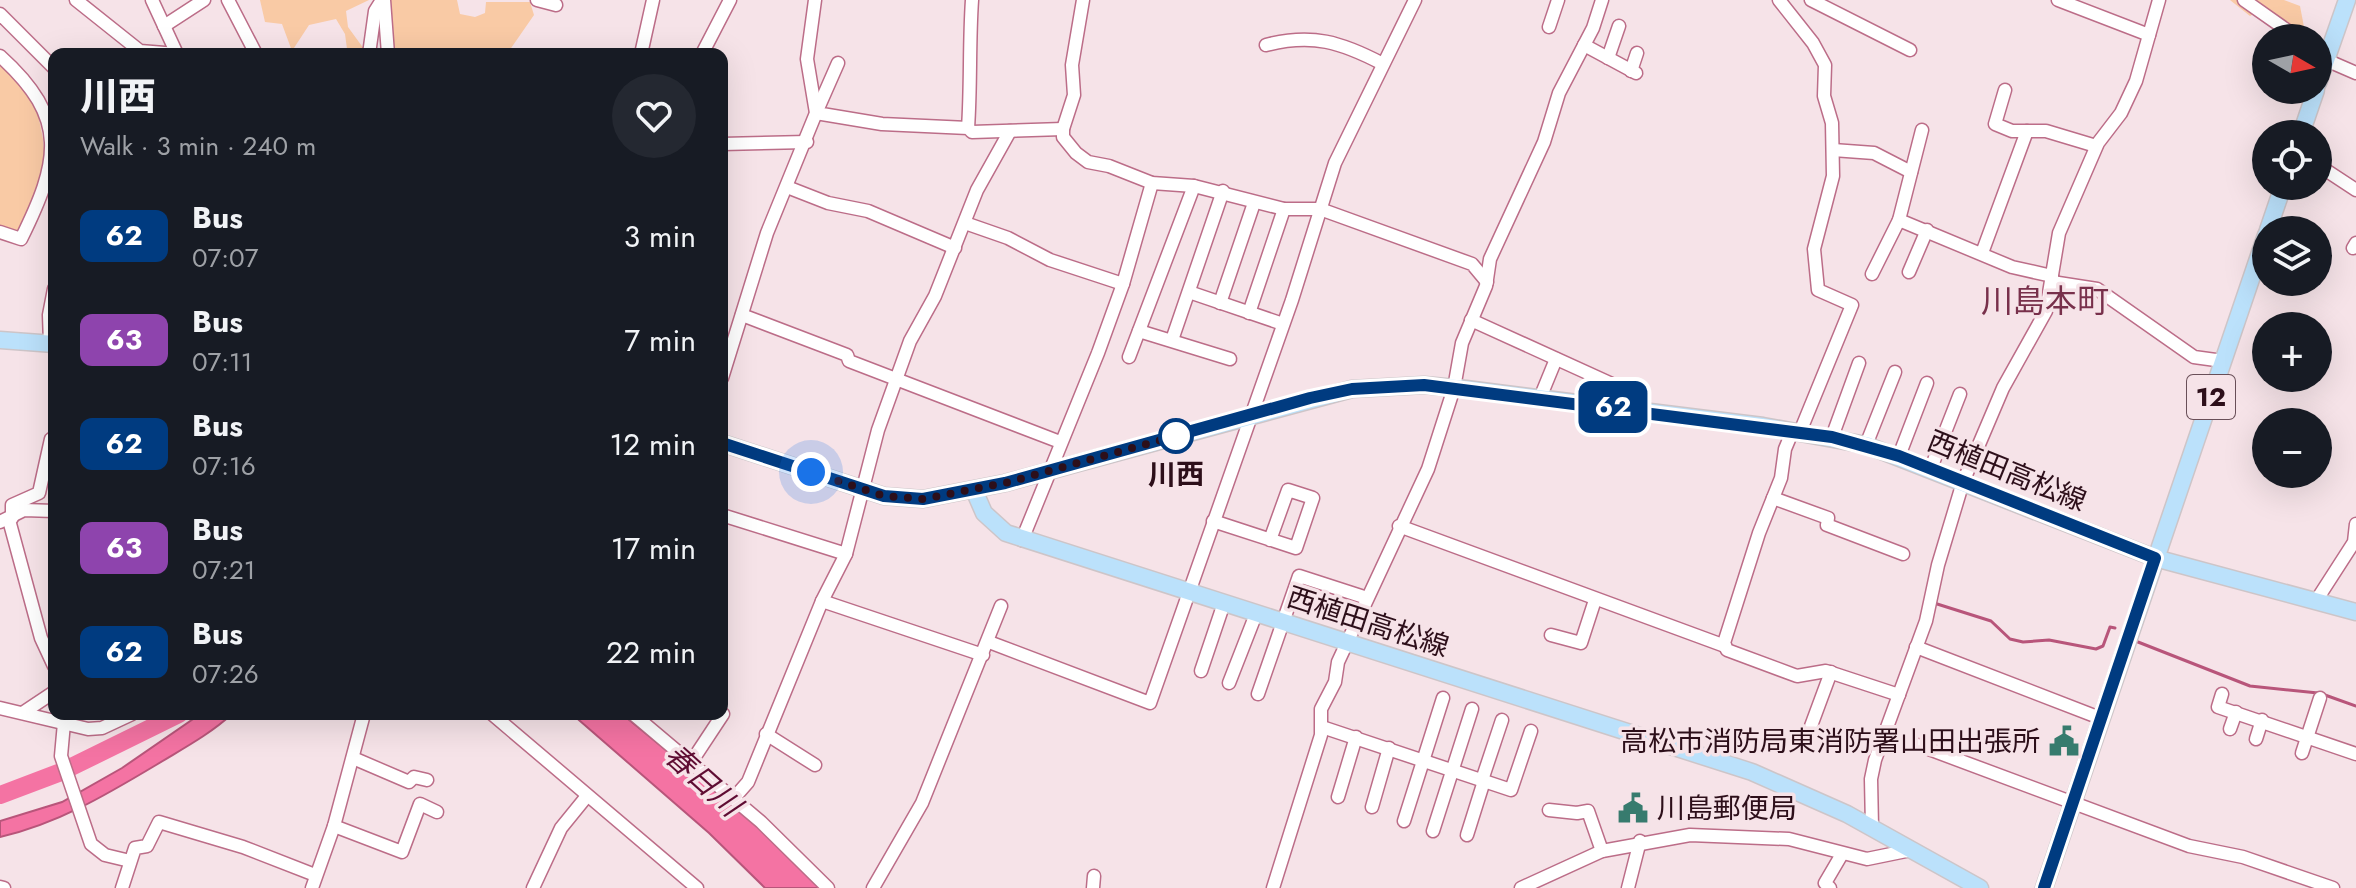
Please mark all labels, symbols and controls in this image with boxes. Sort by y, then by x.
north arrow [2252,24,2332,104]
map controls [2252,24,2332,488]
text: 川西 [80,69,156,124]
button: heart [612,74,696,158]
button: locate [2252,120,2332,200]
text: Walk · 3 min · 240 m [80,127,316,165]
text: Bus [192,196,243,239]
text: 62 [105,215,143,256]
text: 3 min [624,215,696,258]
button: layers [2252,216,2332,296]
text: 07:07 [192,239,258,277]
district label: 川島本町 [1981,278,2109,324]
text: Bus [192,300,243,343]
button: + [2252,312,2332,392]
text: 63 [106,319,142,360]
text: 7 min [624,319,696,362]
text: 07:11 [192,343,252,381]
road number: 12 [2187,375,2235,419]
line badge: 62 [1577,381,1649,433]
text: 62 [1594,386,1632,427]
text: Bus [192,404,243,447]
button: − [2252,408,2332,488]
marker: 川西 [1159,419,1193,453]
street label: 西植田高松線 [1921,421,2093,521]
text: 62 [105,423,143,464]
text: 12 min [609,423,696,466]
text: 07:16 [192,447,256,485]
your location [791,452,831,492]
place label: 川西 [1148,454,1204,495]
text: Bus [192,508,243,551]
text: 63 [106,527,142,568]
text: 17 min [611,527,696,570]
text: 07:21 [192,551,256,589]
street label: 西植田高松線 [1282,577,1454,667]
text: Bus [192,612,243,655]
text: 62 [105,631,143,672]
text: 22 min [606,631,696,674]
text: 07:26 [192,655,259,693]
place label: 高松市消防局東消防署山田出張所 [1620,721,2040,762]
public building icon: 高松市消防局東消防署山田出張所 [2047,724,2081,758]
water label: 春日川 [655,734,753,828]
place label: 川島郵便局 [1657,788,1797,829]
public building icon: 川島郵便局 [1616,791,1650,825]

